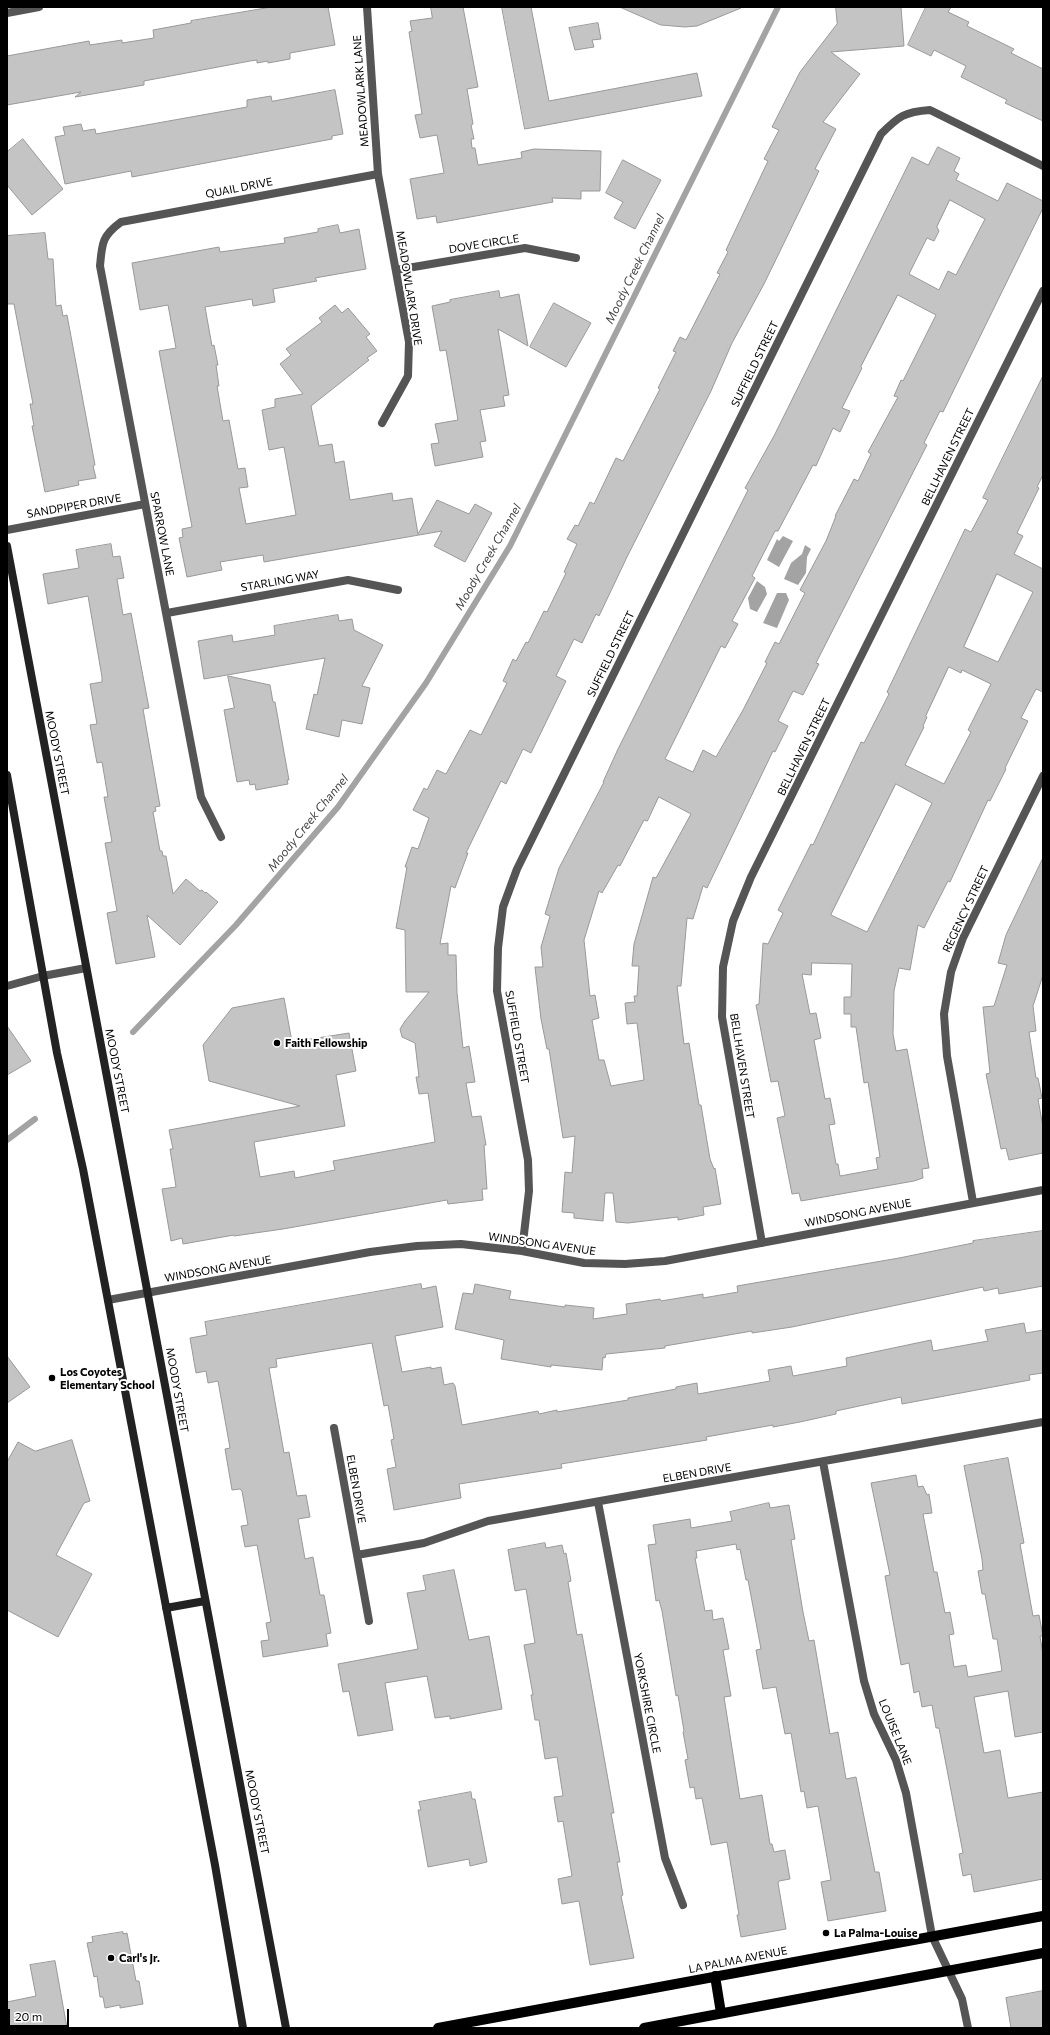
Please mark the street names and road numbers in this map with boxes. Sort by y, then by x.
street label: MEADOWLARK LANE [351,35,371,147]
street label: QUAIL DRIVE [204,175,274,201]
street label: MEADOWLARK DRIVE [393,230,425,346]
street label: DOVE CIRCLE [448,232,520,256]
street label: SUFFIELD STREET [728,319,782,409]
street label: BELLHAVEN STREET [919,406,977,508]
street label: SANDPIPER DRIVE [26,491,122,521]
street label: SPARROW LANE [147,491,177,577]
street label: STARLING WAY [240,568,320,594]
street label: SUFFIELD STREET [584,609,638,699]
street label: BELLHAVEN STREET [775,696,833,798]
street label: MOODY STREET [42,709,72,797]
street label: REGENCY STREET [940,863,992,955]
street label: SUFFIELD STREET [502,990,532,1084]
street label: BELLHAVEN STREET [727,1012,757,1120]
street label: MOODY STREET [102,1027,132,1115]
street label: WINDSONG AVENUE [804,1196,912,1230]
street label: WINDSONG AVENUE [487,1230,597,1258]
street label: WINDSONG AVENUE [164,1253,272,1285]
street label: MOODY STREET [163,1346,191,1434]
street label: ELBEN DRIVE [343,1454,369,1524]
street label: ELBEN DRIVE [662,1460,732,1486]
street label: YORKSHIRE CIRCLE [631,1651,663,1755]
street label: LOUISE LANE [876,1697,914,1767]
street label: MOODY STREET [242,1768,272,1856]
street label: LA PALMA AVENUE [688,1944,788,1976]

